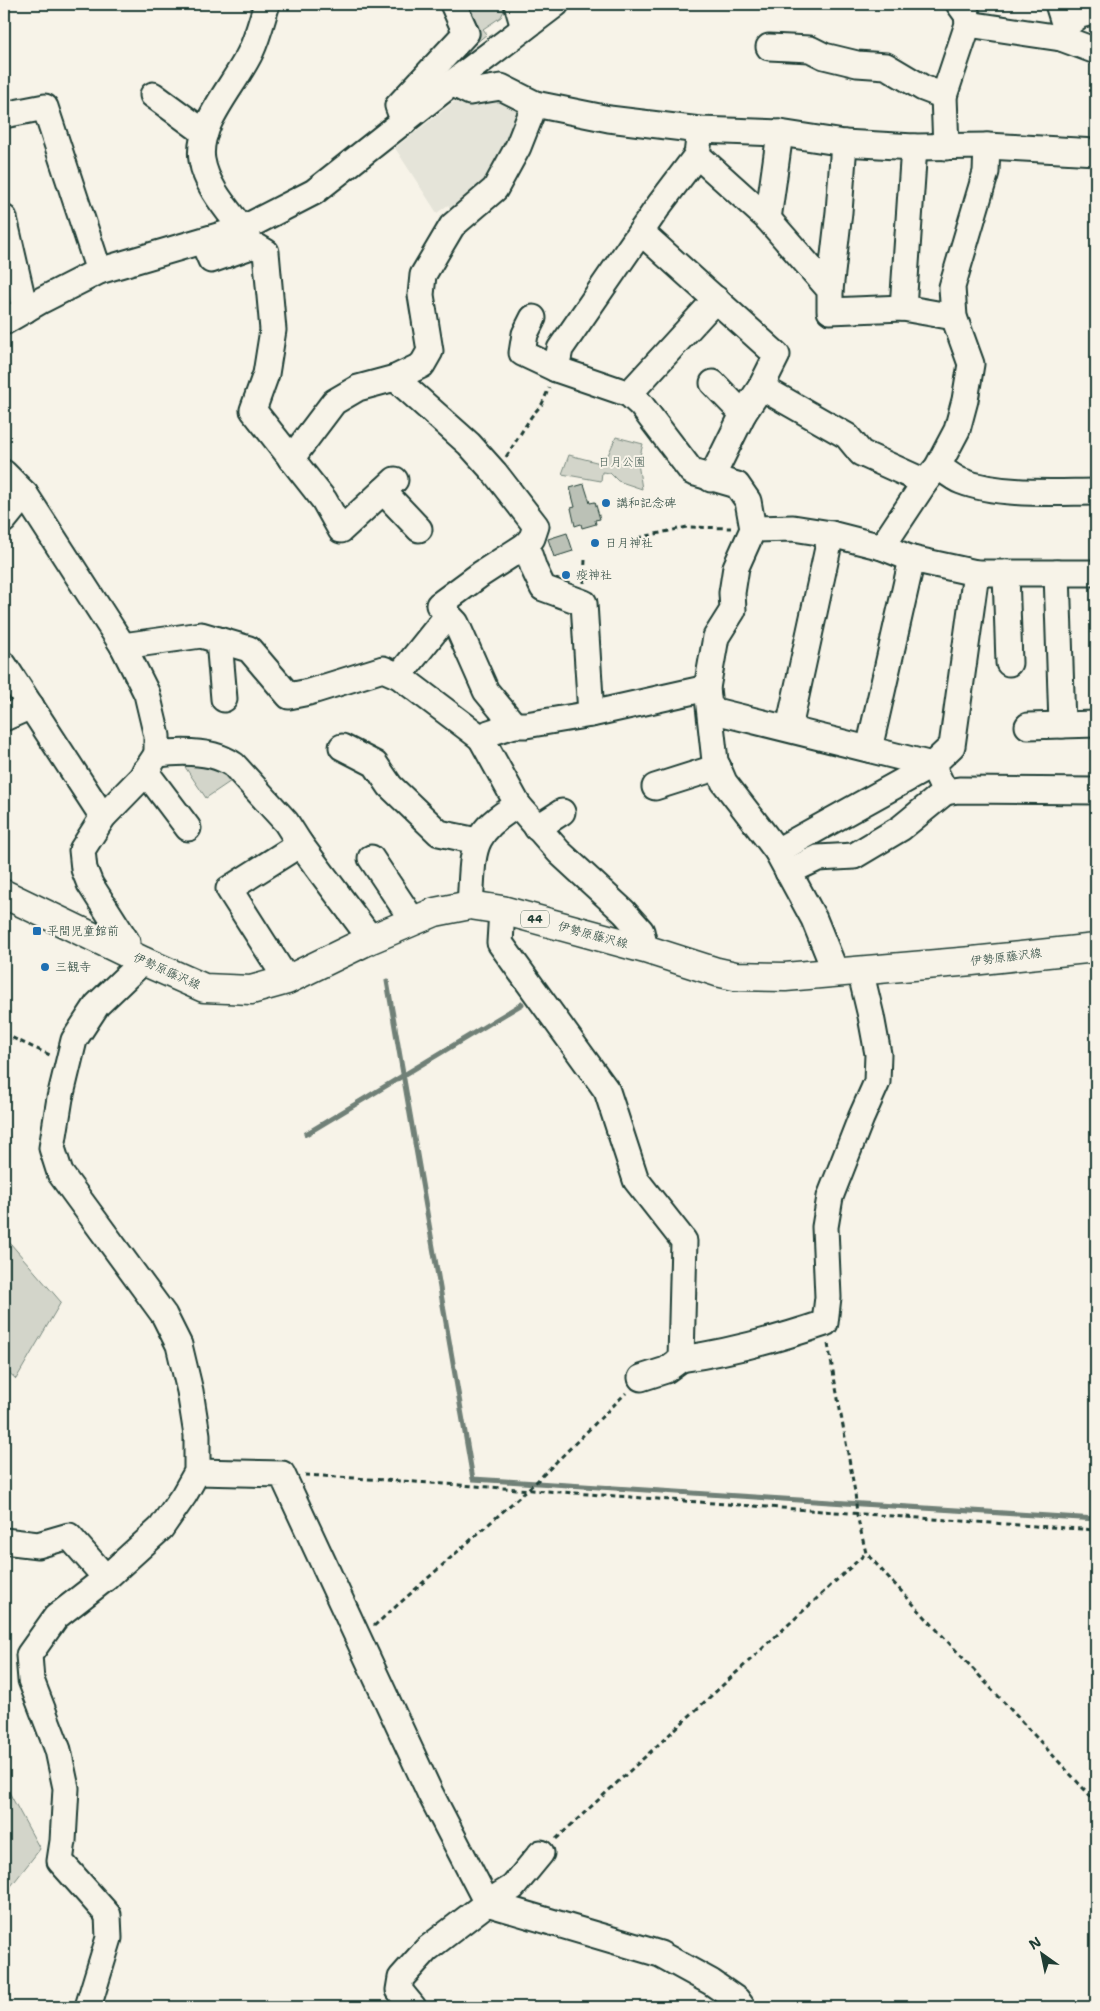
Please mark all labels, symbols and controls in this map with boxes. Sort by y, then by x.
park label: 日月公園 [598,454,646,470]
place label: 講和記念碑 [616,495,676,511]
marker: 講和記念碑 [600,497,612,509]
place label: 日月神社 [605,535,653,551]
marker: 日月神社 [589,537,601,549]
place label: 疫神社 [576,567,612,583]
marker: 疫神社 [560,569,572,581]
road number: 44 [521,911,549,928]
street label: 伊勢原藤沢線 [556,918,630,952]
place label: 平間児童館前 [47,923,119,939]
marker: 平間児童館前 [31,925,43,937]
street label: 伊勢原藤沢線 [969,945,1043,969]
street label: 伊勢原藤沢線 [131,949,203,993]
place label: 三観寺 [55,959,91,975]
marker: 三観寺 [39,961,51,973]
north arrow [1018,1928,1068,1978]
text: N [1025,1933,1044,1954]

